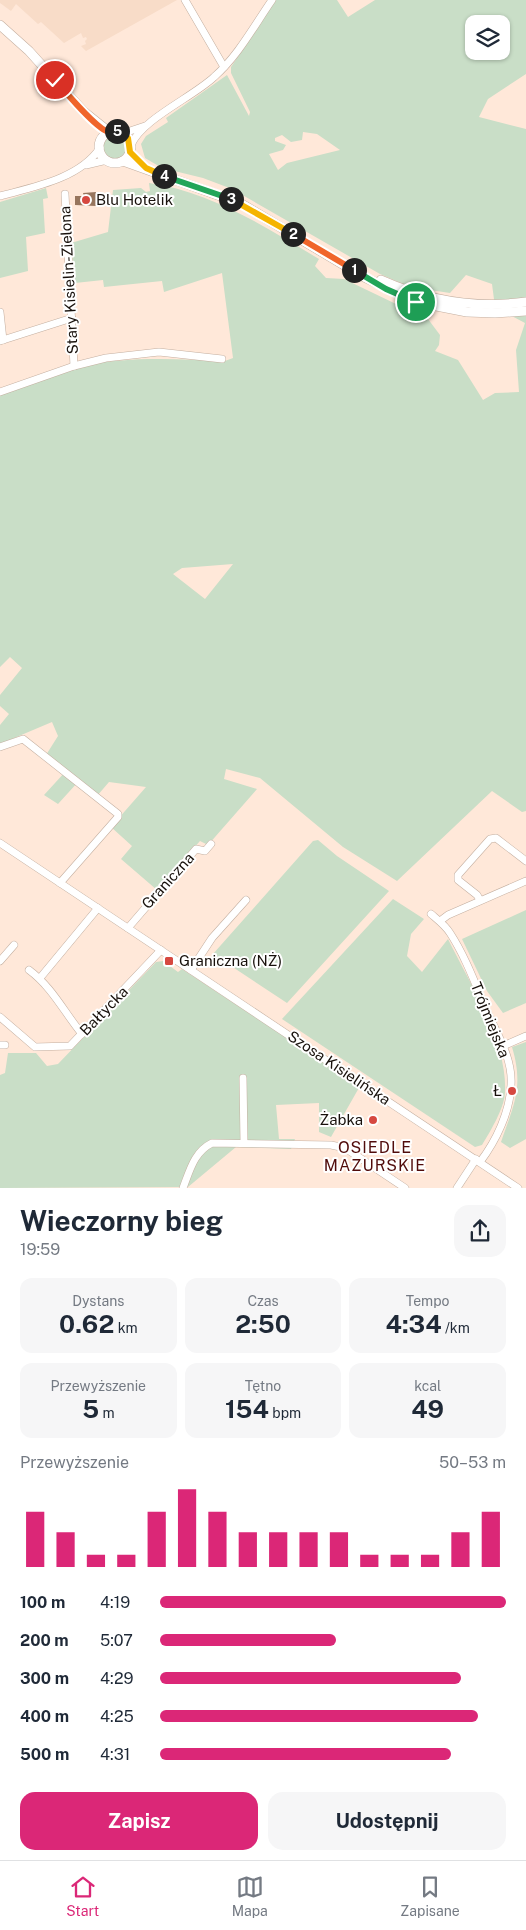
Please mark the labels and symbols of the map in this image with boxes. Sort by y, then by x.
pin [34,59,76,101]
pin: 5 [104,118,130,144]
pin: 4 [152,164,176,188]
pin: 3 [218,186,244,212]
place label: Blu Hotelik [96,191,173,208]
marker: Blu Hotelik [80,194,92,206]
street label: Stary Kisielin-Zielona [56,205,81,355]
pin: 2 [280,222,306,246]
pin: 1 [342,258,366,282]
pin [395,281,437,323]
street label: Graniczna [138,849,197,912]
place label: Graniczna (NŻ) [179,951,282,969]
marker: Graniczna (NŻ) [163,955,175,967]
street label: Trójmiejska [468,980,513,1060]
street label: Bałtycka [76,983,131,1039]
street label: Szosa Kisielińska [285,1027,394,1108]
place label: Ł [493,1082,502,1099]
marker: Ł [506,1085,518,1097]
place label: Żabka [320,1110,363,1128]
marker: Żabka [367,1114,379,1126]
district label: OSIEDLE MAZURSKIE [324,1138,426,1175]

